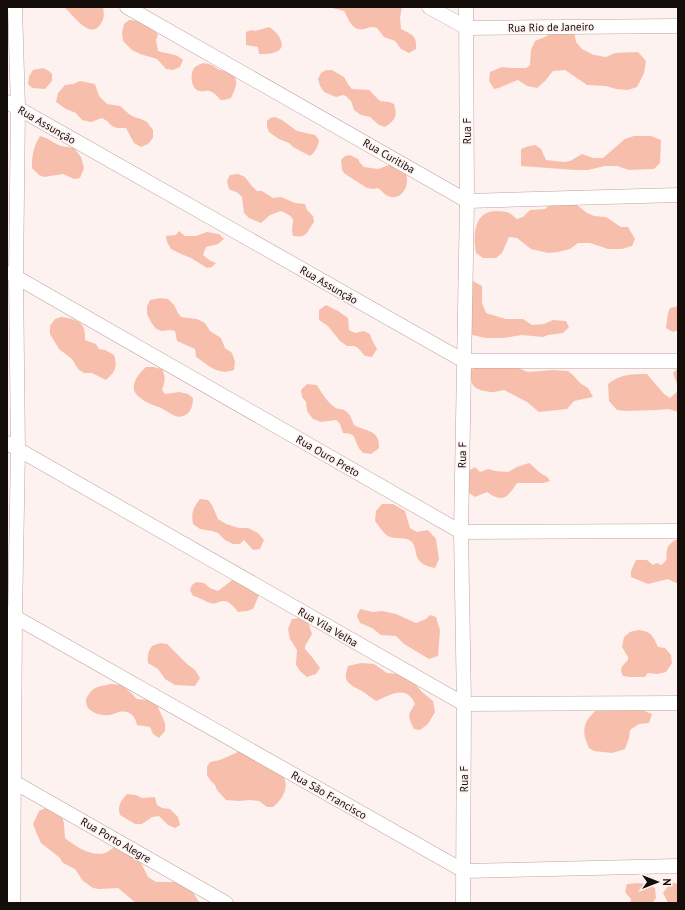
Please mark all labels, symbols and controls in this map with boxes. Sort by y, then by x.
street label: Rua Rio de Janeiro [508,19,594,35]
street label: Rua Assunção [16,103,78,147]
street label: Rua F [460,117,474,144]
street label: Rua Curitiba [361,136,417,176]
street label: Rua Assunção [298,263,360,307]
street label: Rua Ouro Preto [294,432,362,480]
street label: Rua F [455,441,469,468]
street label: Rua Vila Velha [296,604,360,650]
street label: Rua F [457,765,471,792]
street label: Rua São Francisco [289,768,369,822]
street label: Rua Porto Alegre [78,814,154,866]
north arrow [637,862,677,902]
text: N [660,878,674,886]

